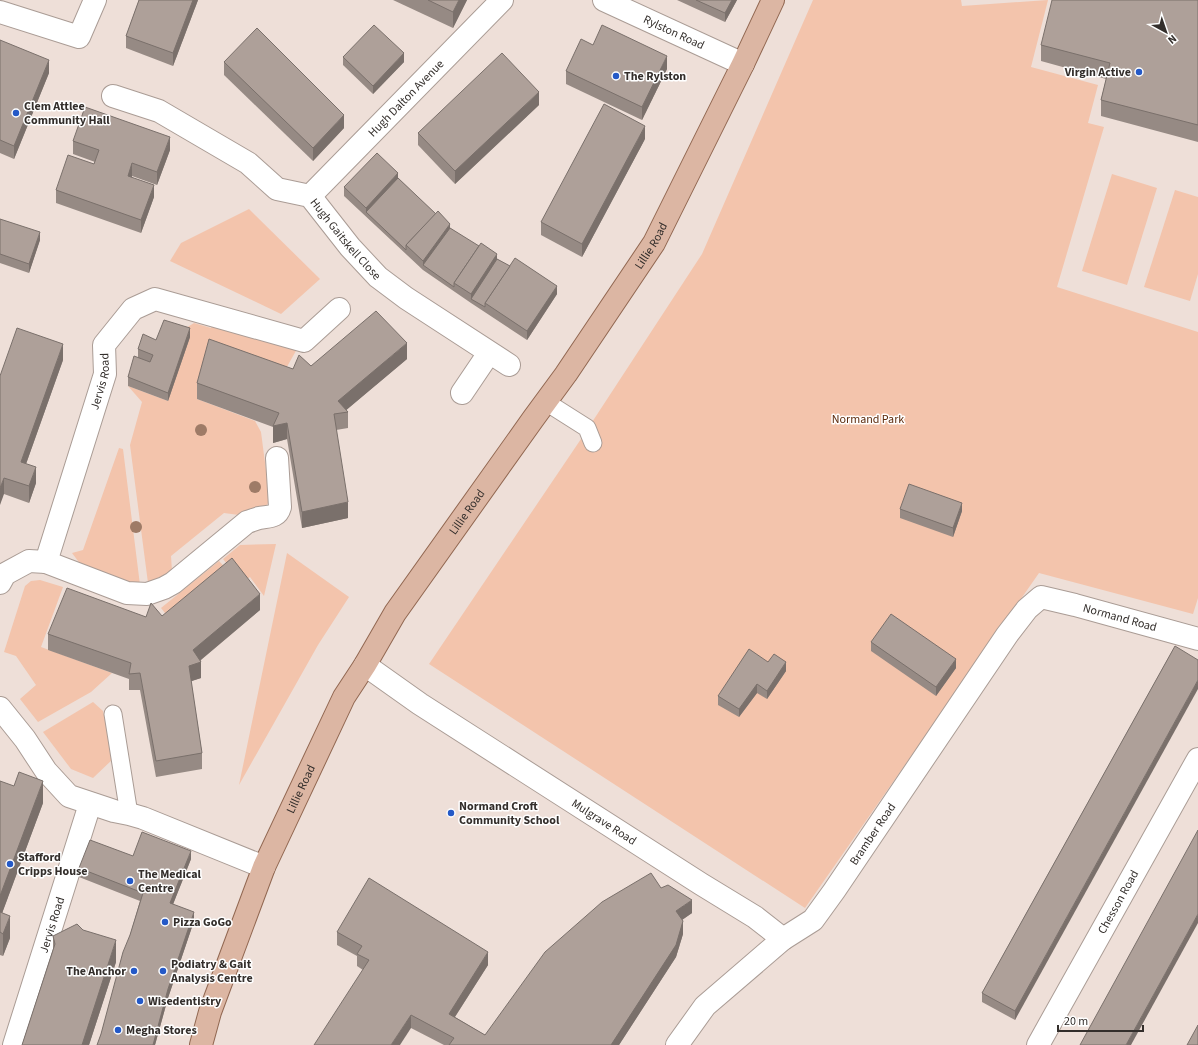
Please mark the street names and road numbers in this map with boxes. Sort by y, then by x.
street label: Rylston Road [641,11,707,54]
street label: Hugh Dalton Avenue [364,56,448,141]
street label: Hugh Gaitskell Close [306,194,385,284]
street label: Lillie Road [630,219,671,273]
street label: Jervis Road [86,353,114,412]
street label: Lillie Road [445,486,489,538]
street label: Normand Road [1081,599,1159,636]
street label: Lillie Road [282,762,319,816]
street label: Mulgrave Road [568,795,640,849]
street label: Bramber Road [845,799,900,869]
street label: Chesson Road [1093,867,1143,937]
street label: Jervis Road [35,895,69,955]

